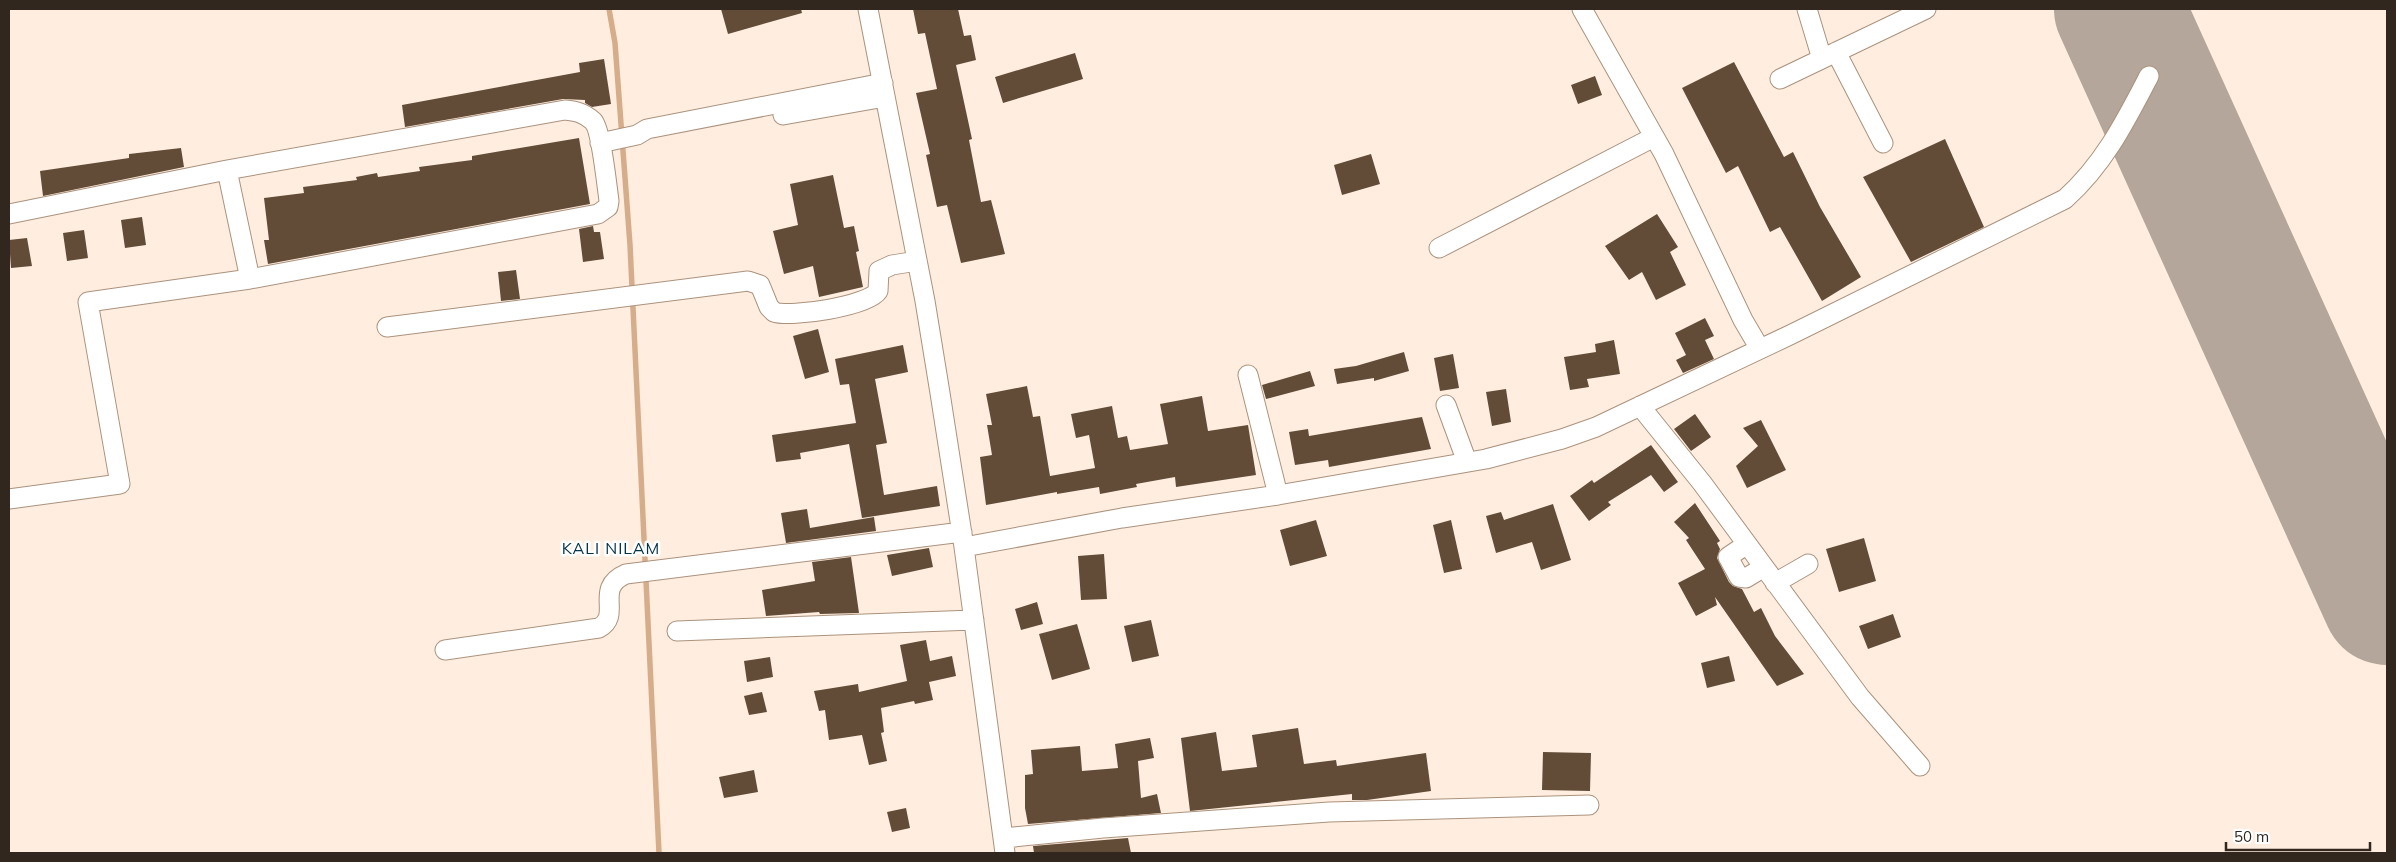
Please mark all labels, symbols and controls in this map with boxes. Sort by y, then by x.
district label: KALI NILAM [562,538,660,558]
scale bar [2226,820,2370,852]
text: 50 m [2234,827,2269,846]

